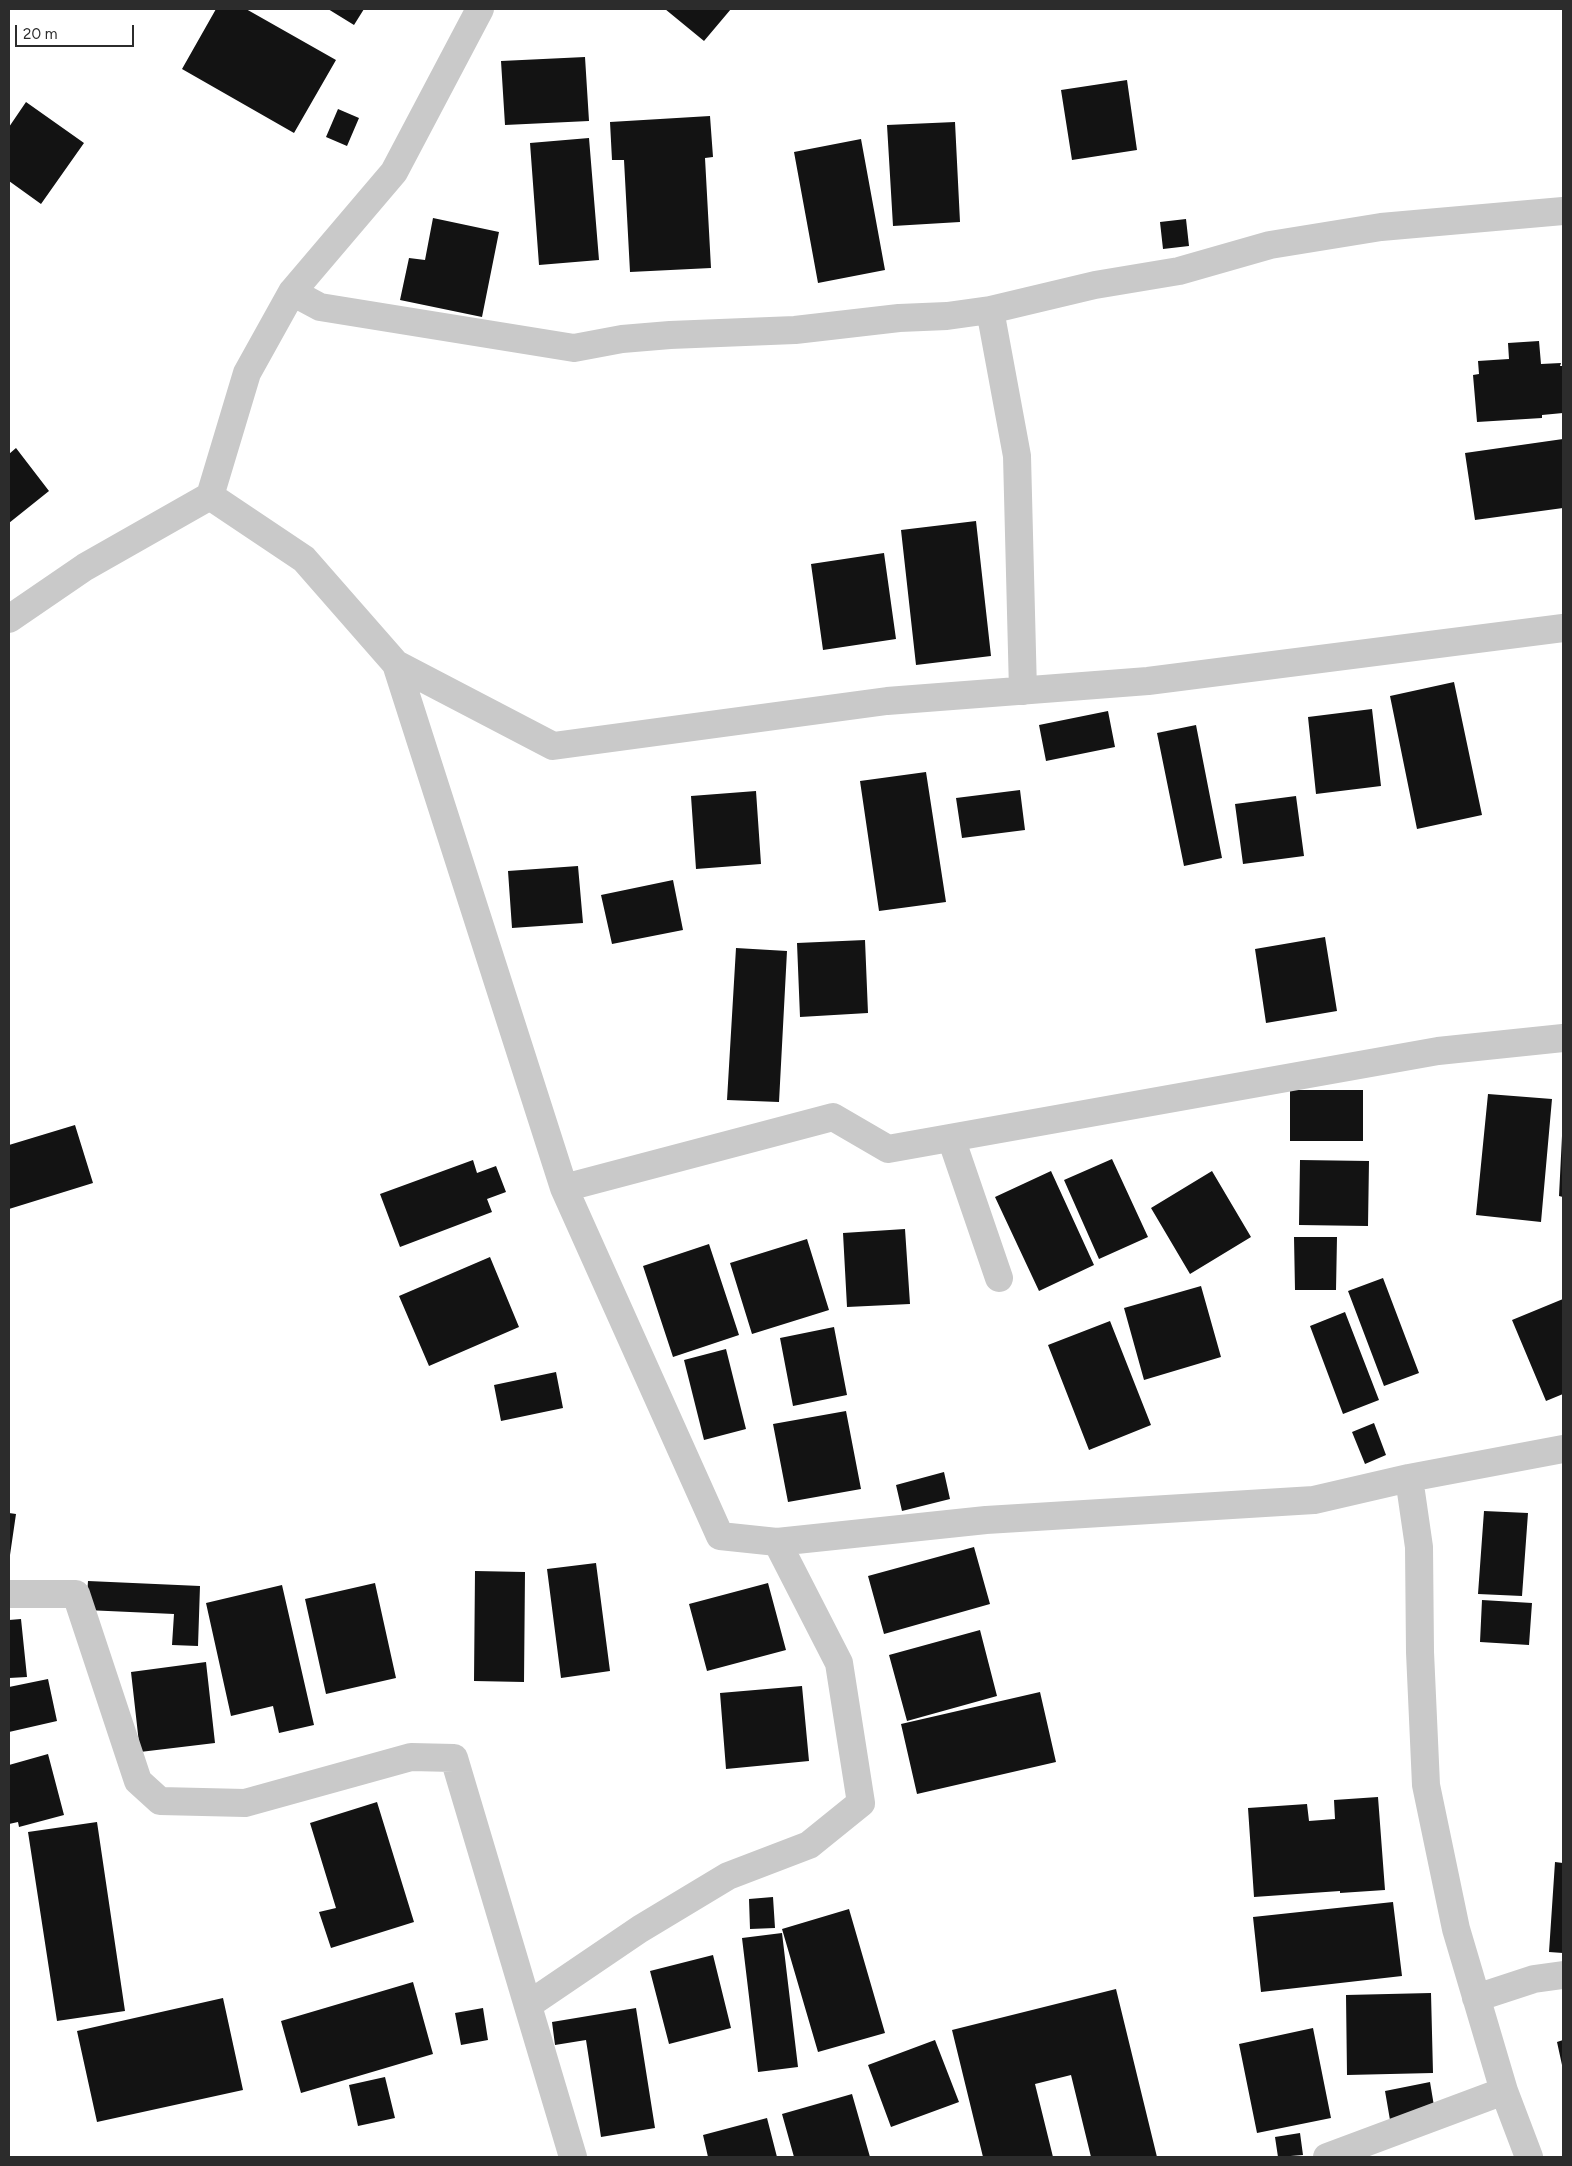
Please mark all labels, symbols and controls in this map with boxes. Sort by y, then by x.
scale bar [18,15,136,47]
text: 20 m [23,25,57,43]

